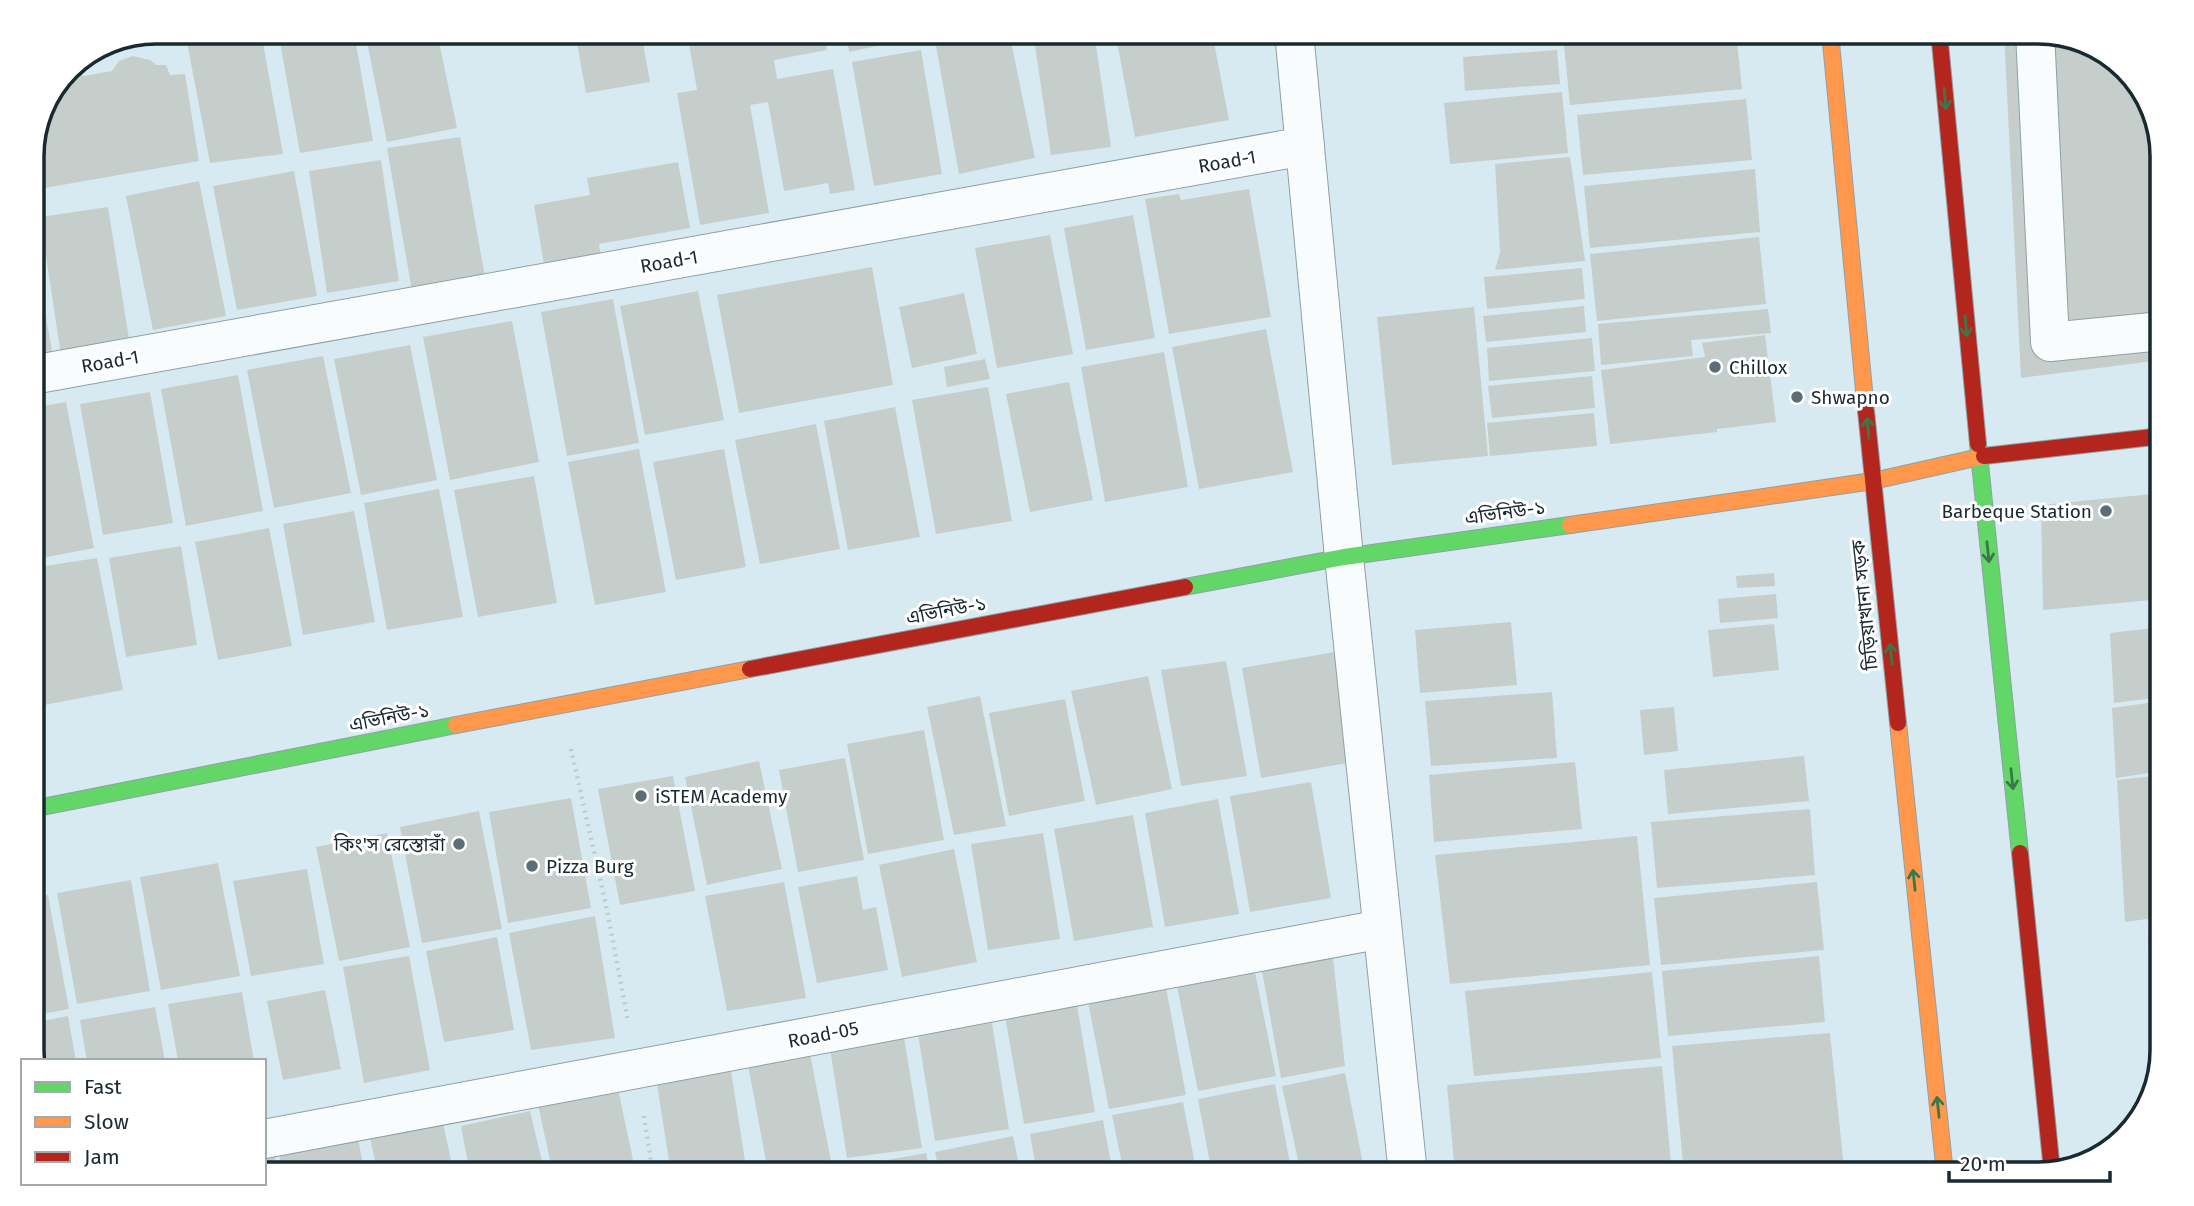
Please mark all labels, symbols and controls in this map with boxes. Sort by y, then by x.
one-way arrow [1939,88,1952,110]
street label: Road-1 [1196,145,1258,178]
street label: Road-1 [638,245,700,278]
one-way arrow [1960,314,1973,337]
street label: Road-1 [79,345,141,378]
place label: Chillox [1729,356,1788,379]
marker: Chillox [1707,359,1723,375]
place label: Shwapno [1811,386,1890,409]
marker: Shwapno [1789,389,1805,405]
one-way arrow [1861,417,1874,440]
street label: এভিনিউ-১ [1463,495,1547,530]
place label: Barbeque Station [1941,500,2092,523]
marker: Barbeque Station [2098,503,2114,519]
street label: চিড়িয়াখানা সড়ক [1846,538,1883,672]
one-way arrow [1982,541,1995,563]
street label: এভিনিউ-১ [904,591,988,630]
one-way arrow [1884,643,1897,666]
street label: এভিনিউ-১ [347,698,431,737]
one-way arrow [2005,767,2018,790]
place label: iSTEM Academy [655,785,788,808]
marker: iSTEM Academy [633,788,649,804]
place label: কিং'স রেস্তোরাঁ [333,833,446,856]
marker: কিং'স রেস্তোরাঁ [451,836,467,852]
place label: Pizza Burg [546,855,634,878]
marker: Pizza Burg [524,858,540,874]
one-way arrow [1907,870,1920,892]
street label: Road-05 [786,1016,860,1053]
legend [21,1059,266,1185]
text: Fast [84,1074,122,1100]
one-way arrow [1931,1096,1944,1118]
text: Slow [84,1109,129,1135]
scale bar [1949,1140,2110,1184]
text: Jam [84,1144,120,1170]
text: 20 m [1960,1151,2006,1177]

